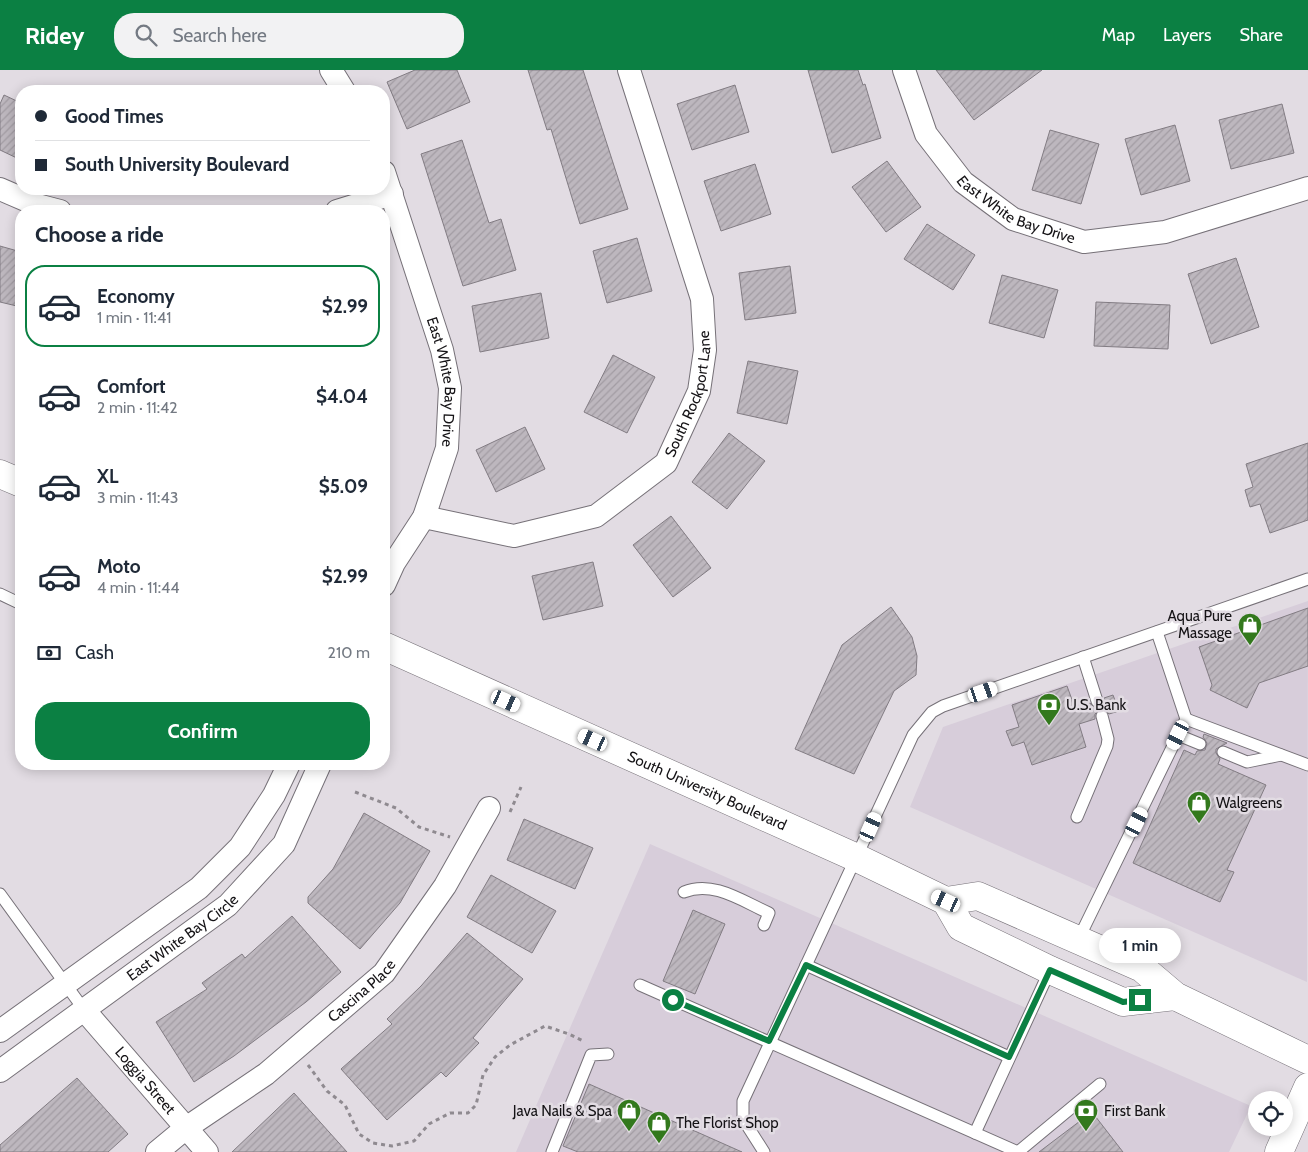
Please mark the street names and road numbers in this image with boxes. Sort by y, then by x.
street label: East White Bay Drive [953,172,1078,248]
street label: East White Bay Drive [423,315,459,448]
street label: South Rockport Lane [661,330,715,460]
street label: South University Boulevard [625,747,789,834]
street label: East White Bay Circle [123,891,242,985]
street label: Cascina Place [324,956,400,1026]
street label: Loggia Street [111,1043,179,1118]

